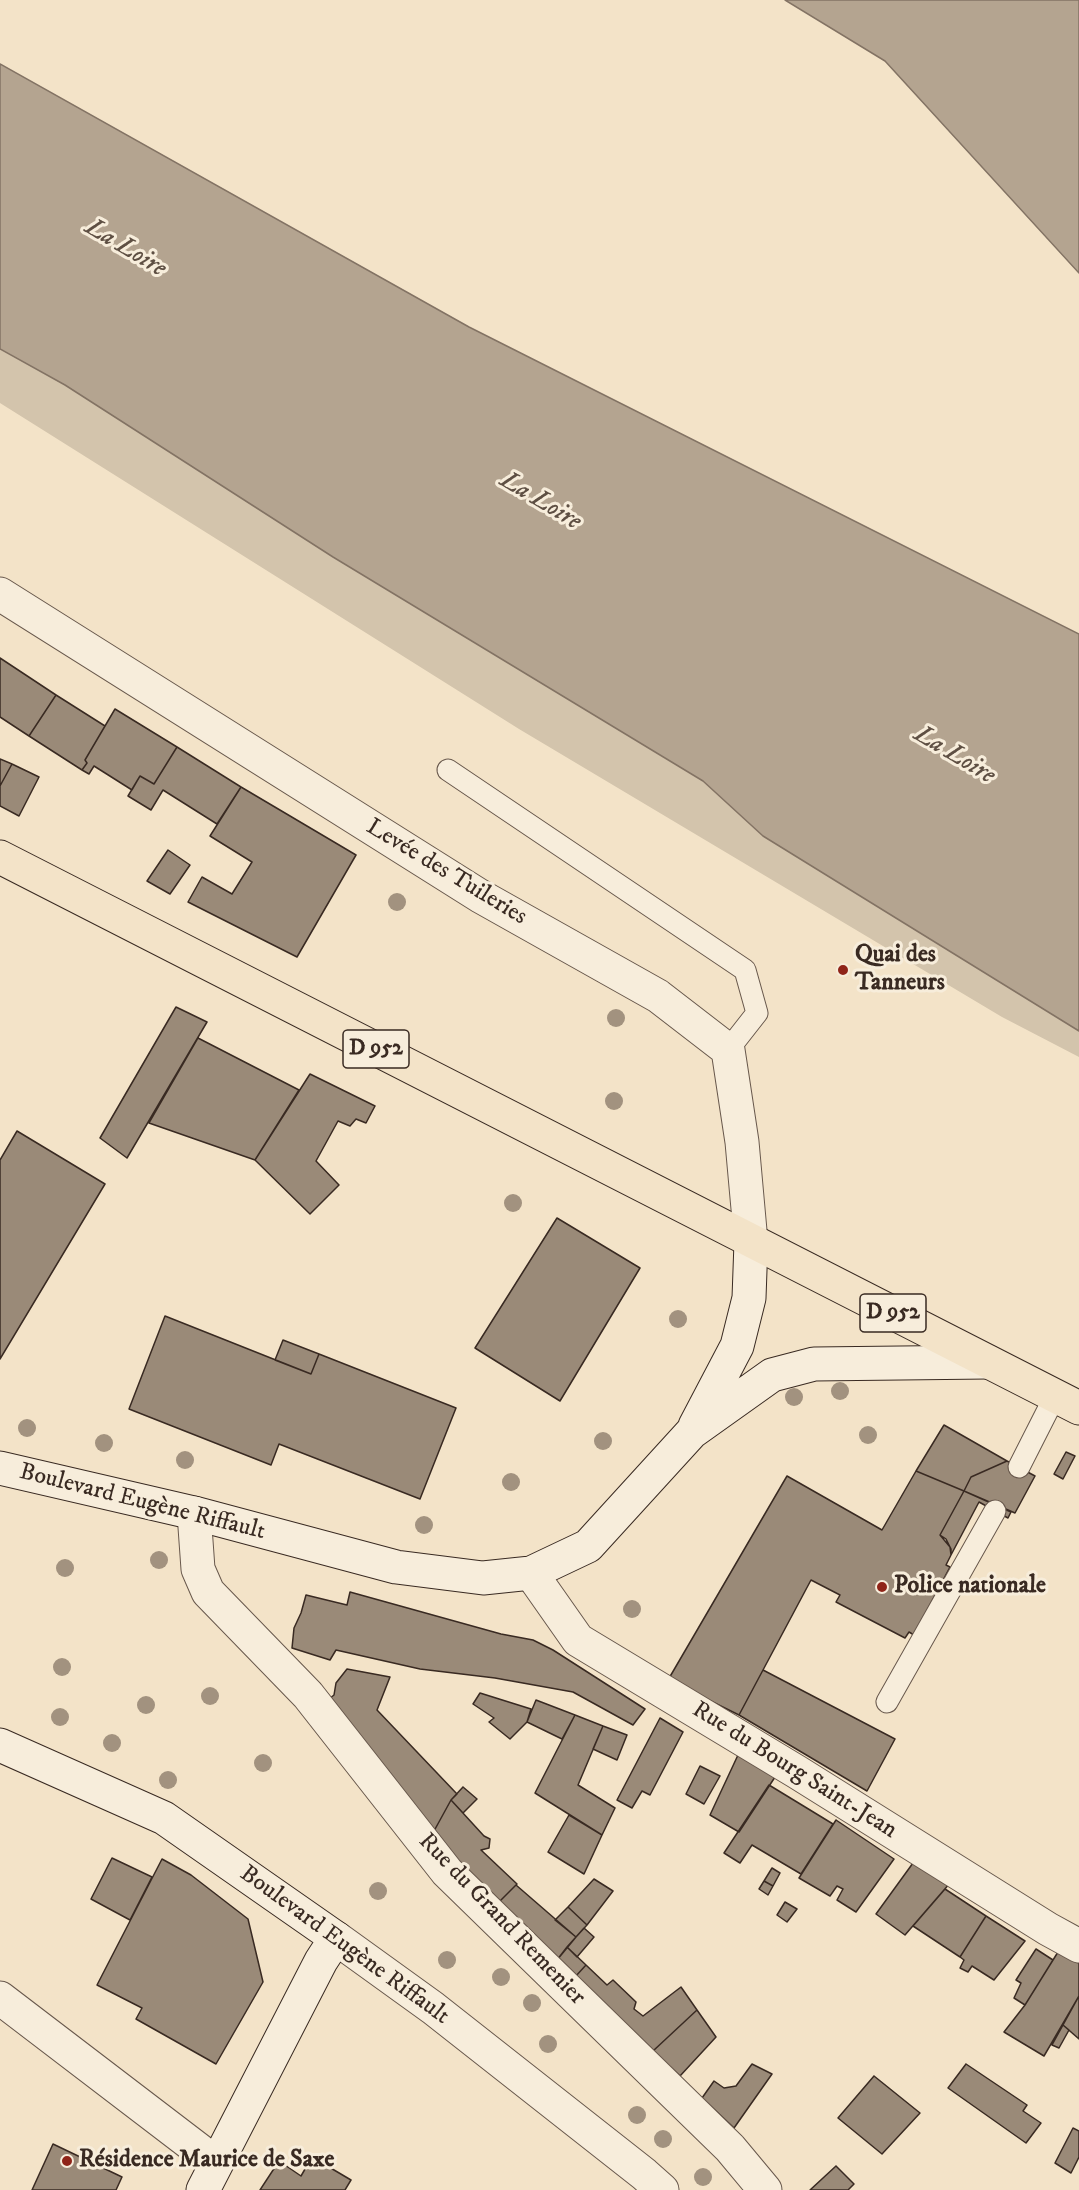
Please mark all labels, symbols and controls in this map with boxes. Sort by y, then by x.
water label: La Loire [79,213,171,285]
water label: La Loire [494,466,586,538]
water label: La Loire [908,720,1000,792]
street label: Levée des Tuileries [361,814,531,932]
place label: Quai des Tanneurs [855,942,945,998]
marker: Quai des Tanneurs [836,963,850,977]
road number: D 952 [343,1030,409,1068]
road number: D 952 [860,1294,926,1332]
street label: Boulevard Eugène Riffault [16,1459,268,1547]
place label: Police nationale [894,1573,1046,1601]
marker: Police nationale [875,1580,889,1594]
street label: Rue du Bourg Saint-Jean [686,1696,902,1846]
street label: Rue du Grand Remenier [411,1828,591,2012]
street label: Boulevard Eugène Riffault [234,1860,454,2032]
place label: Résidence Maurice de Saxe [79,2147,335,2175]
marker: Résidence Maurice de Saxe [60,2154,74,2168]

